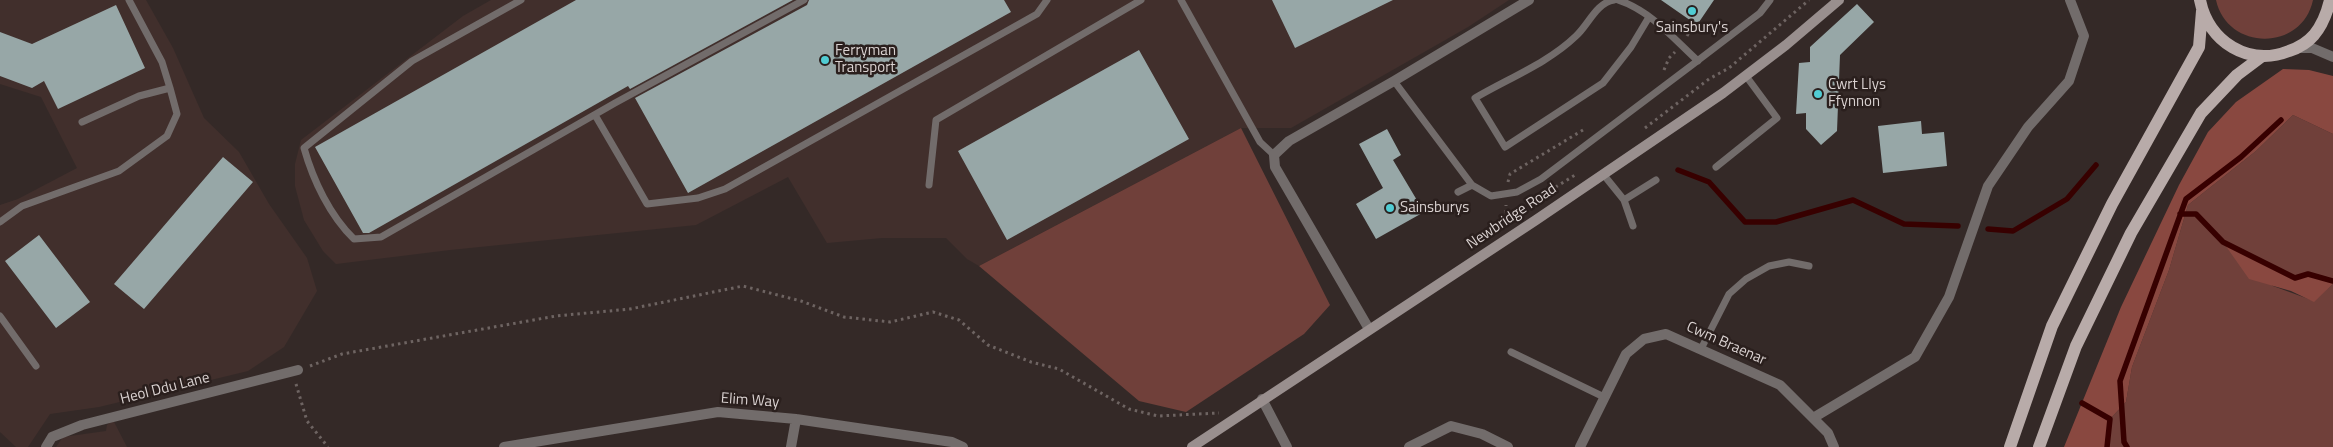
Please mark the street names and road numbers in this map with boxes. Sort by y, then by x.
street label: Newbridge Road [1464,180,1560,254]
street label: Cwm Braenar [1683,318,1769,370]
street label: Heol Ddu Lane [118,369,212,409]
street label: Elim Way [720,390,780,412]

